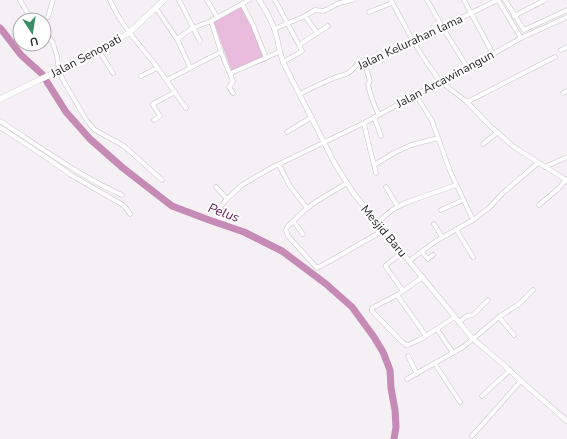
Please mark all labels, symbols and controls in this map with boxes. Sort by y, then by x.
street label: Jalan Kelurahan lama [354,11,465,74]
north arrow [12,12,52,52]
street label: Jalan Senopati [47,31,124,82]
text: U [28,33,40,49]
street label: Jalan Arcawinangun [393,47,497,112]
water label: Pelus [205,199,242,227]
street label: Mesjid Baru [357,201,411,261]

